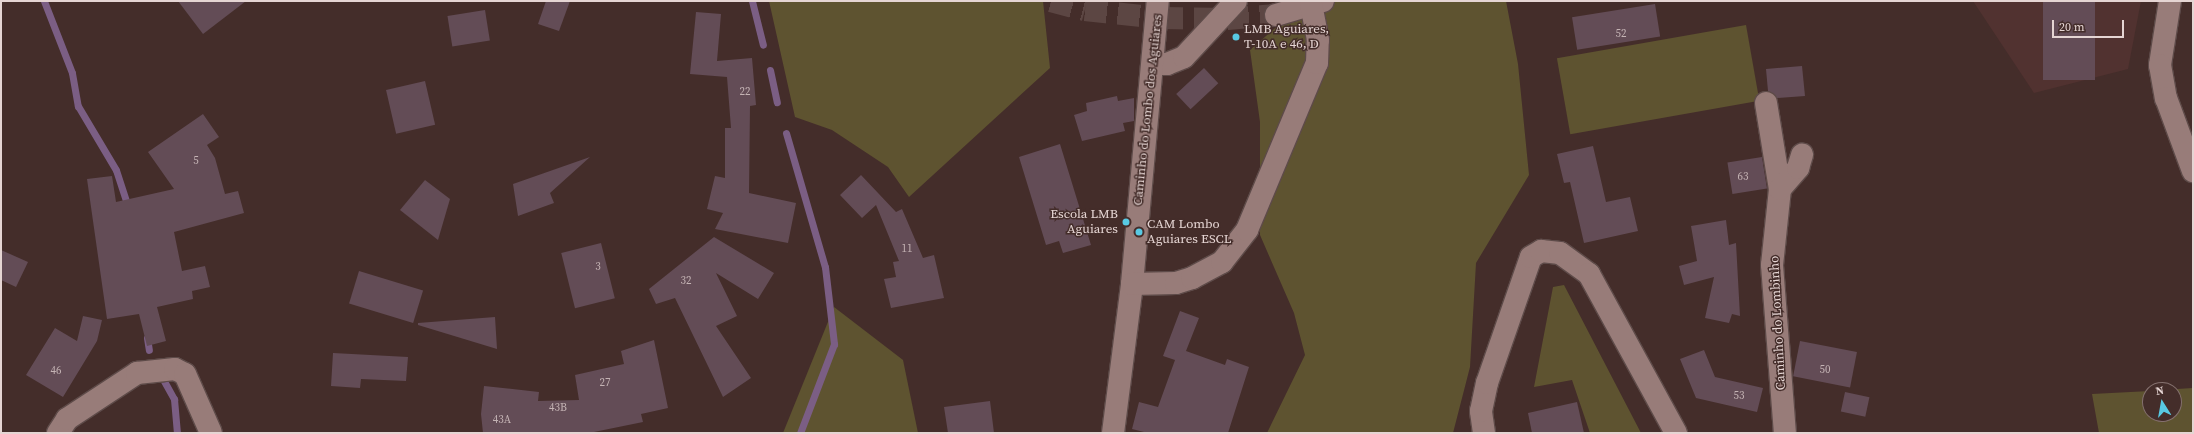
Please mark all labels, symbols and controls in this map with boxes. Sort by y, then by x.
scale bar [2054,12,2126,38]
street label: Caminho do Lombo dos Aguiares [1130,14,1166,206]
text: 20 m [2059,19,2085,35]
place label: LMB Aguiares, T-10A e 46, D [1244,22,1329,53]
house number: 52 [1616,27,1626,41]
marker: LMB Aguiares, T-10A e 46, D [1231,32,1241,42]
house number: 22 [740,85,750,99]
house number: 5 [193,154,199,168]
house number: 63 [1738,170,1748,184]
place label: Escola LMB Aguiares [1050,207,1118,238]
marker: Escola LMB Aguiares [1121,217,1131,227]
place label: CAM Lombo Aguiares ESCL [1147,217,1231,248]
marker: CAM Lombo Aguiares ESCL [1134,227,1144,237]
house number: 11 [902,242,912,256]
street label: Caminho do Lombinho [1767,255,1789,391]
house number: 3 [595,260,601,274]
house number: 32 [681,274,691,288]
house number: 50 [1820,363,1830,377]
house number: 46 [51,364,61,378]
house number: 27 [600,376,610,390]
north arrow [2142,382,2182,422]
text: N [2154,383,2165,399]
house number: 53 [1734,389,1744,403]
house number: 43B [549,401,567,415]
house number: 43A [493,413,511,427]

